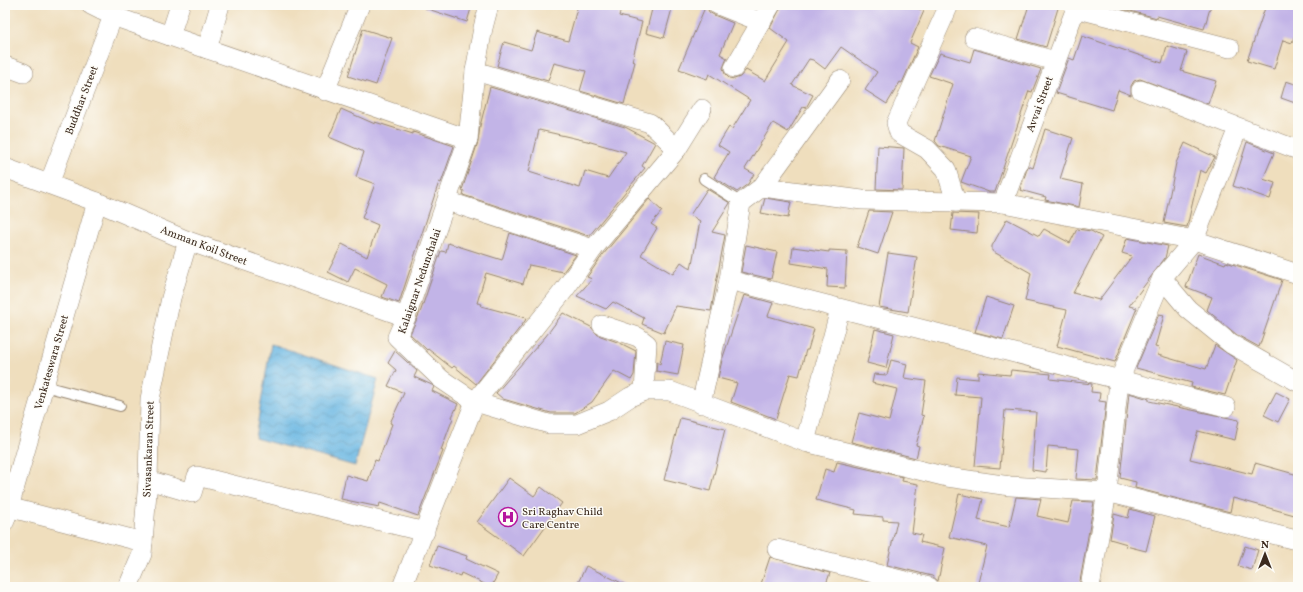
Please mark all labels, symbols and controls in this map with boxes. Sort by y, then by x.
street label: Buddhar Street [62,64,103,137]
street label: Avvai Street [1023,74,1058,135]
street label: Amman Koil Street [158,223,249,270]
street label: Kalaignar Nedunchalai [395,227,446,336]
street label: Venkateswara Street [32,313,73,412]
street label: Sivasankaran Street [140,400,159,498]
place label: Sri Raghav Child Care Centre [522,505,603,533]
hospital icon: Sri Raghav Child Care Centre [497,506,519,528]
north arrow [1245,534,1285,574]
text: N [1261,538,1269,553]

